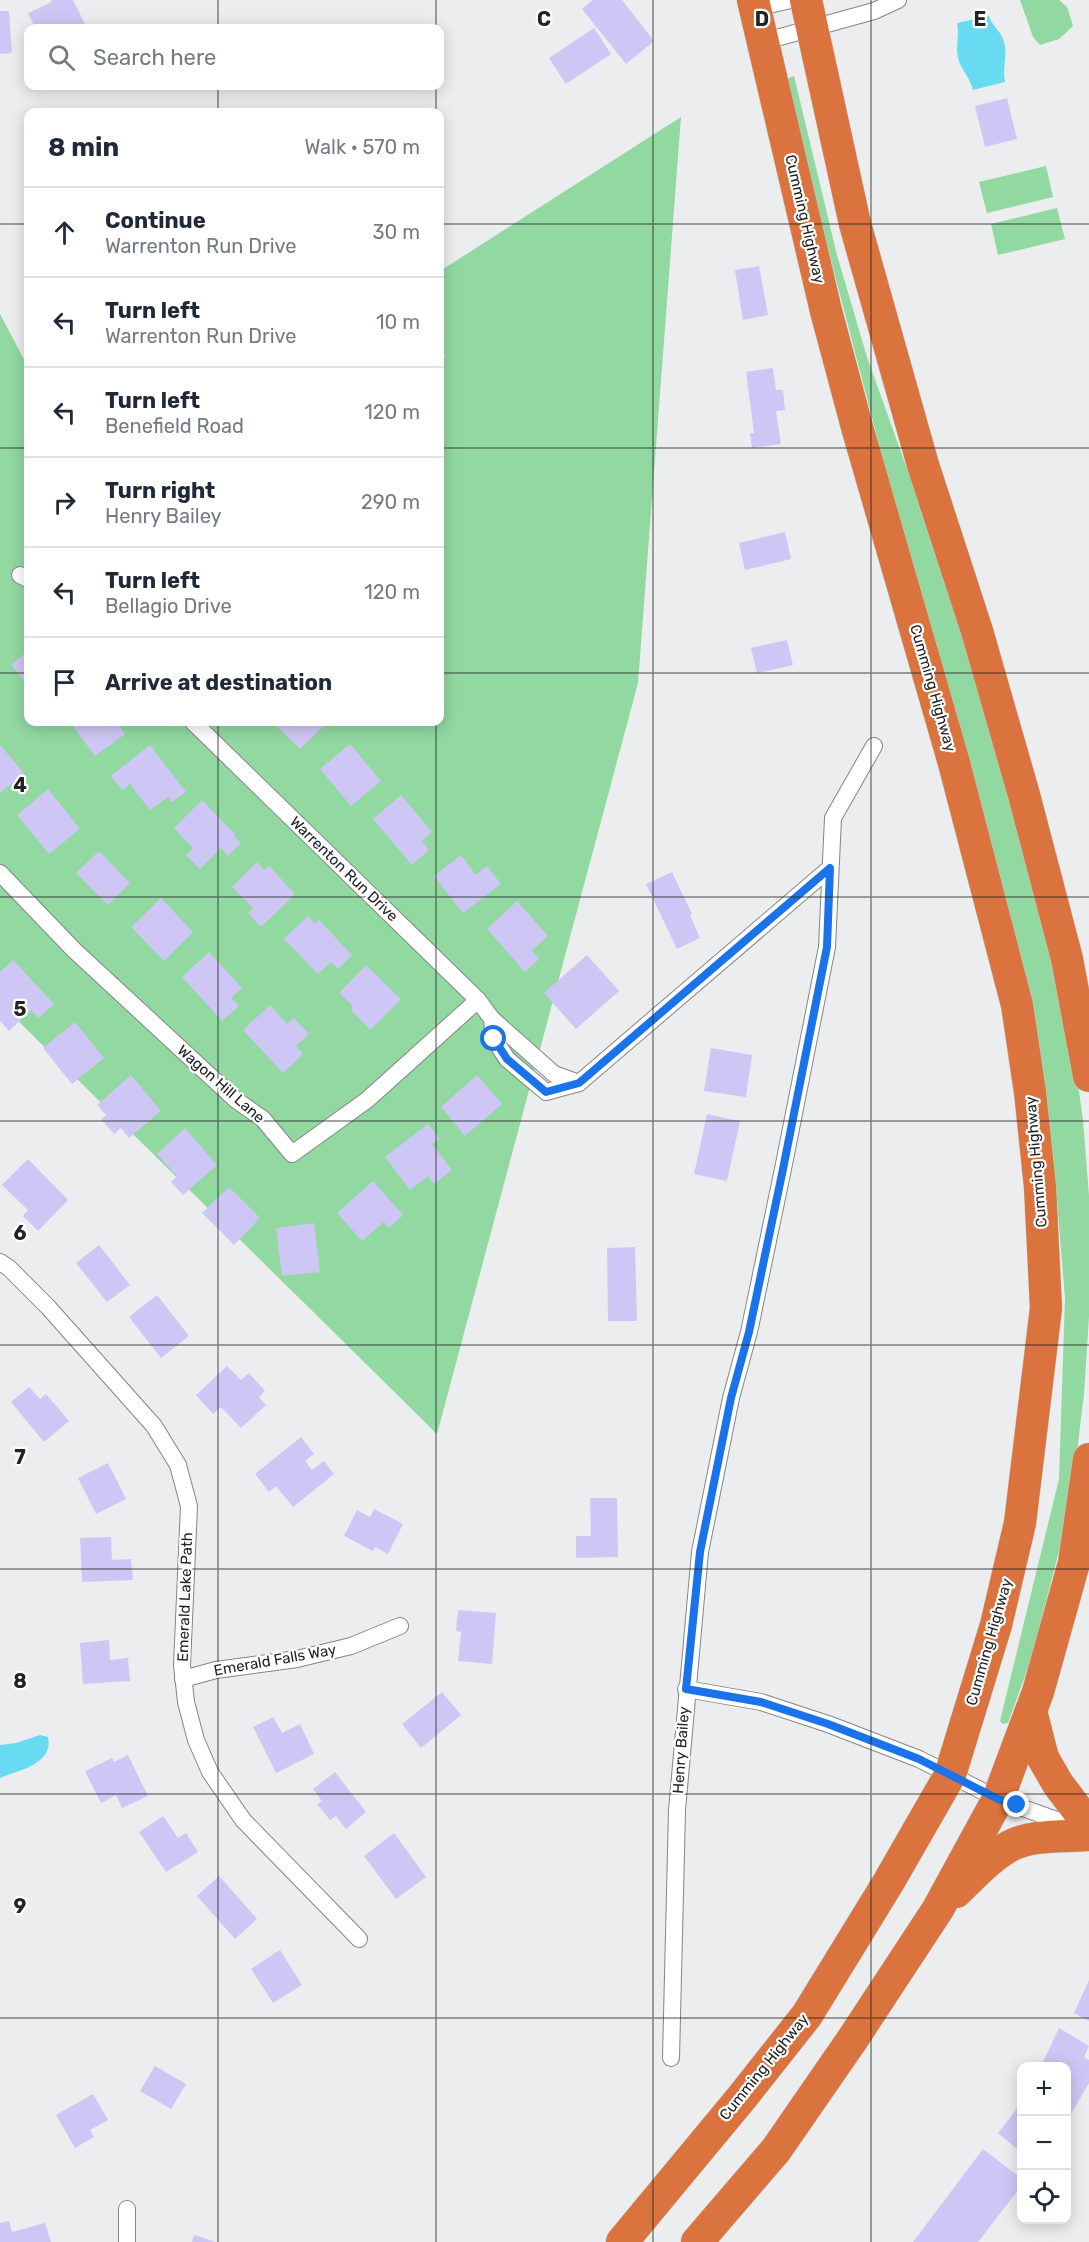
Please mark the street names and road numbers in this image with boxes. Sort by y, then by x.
street label: Cumming Highway [781,153,829,285]
street label: Cumming Highway [906,622,960,754]
street label: Warrenton Run Drive [286,813,402,925]
street label: Wagon Hill Lane [174,1041,268,1127]
street label: Cumming Highway [1021,1096,1051,1228]
street label: Emerald Lake Path [174,1532,196,1662]
street label: Cumming Highway [962,1576,1016,1708]
street label: Emerald Falls Way [212,1640,338,1680]
street label: Henry Bailey [669,1706,693,1794]
street label: Cumming Highway [716,2010,812,2124]

